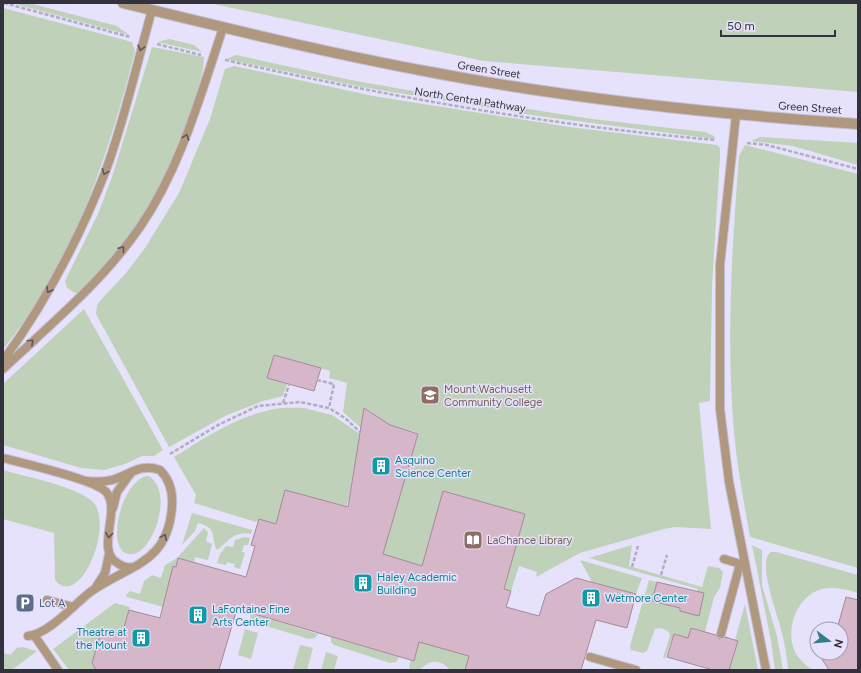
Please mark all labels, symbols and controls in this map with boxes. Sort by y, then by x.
scale bar [721,12,835,38]
text: 50 m [727,19,755,33]
one-way arrow [137,44,146,51]
street label: Green Street [457,59,521,81]
street label: North Central Pathway [414,85,527,115]
street label: Green Street [778,99,842,117]
one-way arrow [181,133,189,140]
one-way arrow [101,169,109,176]
one-way arrow [118,247,125,254]
one-way arrow [46,285,53,293]
one-way arrow [27,340,34,347]
place label: Mount Wachusett Community College [444,383,542,409]
school or university icon: Mount Wachusett Community College [419,384,441,406]
place label: Asquino Science Center [395,454,471,480]
building icon: Asquino Science Center [370,455,392,477]
library icon: LaChance Library [462,529,484,551]
one-way arrow [104,532,113,538]
one-way arrow [159,534,167,542]
place label: LaChance Library [487,534,573,547]
place label: Haley Academic Building [377,571,457,597]
building icon: Haley Academic Building [352,572,374,594]
building icon: Wetmore Center [580,587,602,609]
parking icon: Lot A [14,592,36,614]
place label: Wetmore Center [605,592,688,605]
place label: Lot A [39,597,66,610]
place label: LaFontaine Fine Arts Center [212,603,290,629]
building icon: LaFontaine Fine Arts Center [187,604,209,626]
north arrow [809,621,849,661]
place label: Theatre at the Mount [76,626,127,652]
building icon: Theatre at the Mount [130,627,152,649]
text: N [831,638,846,650]

